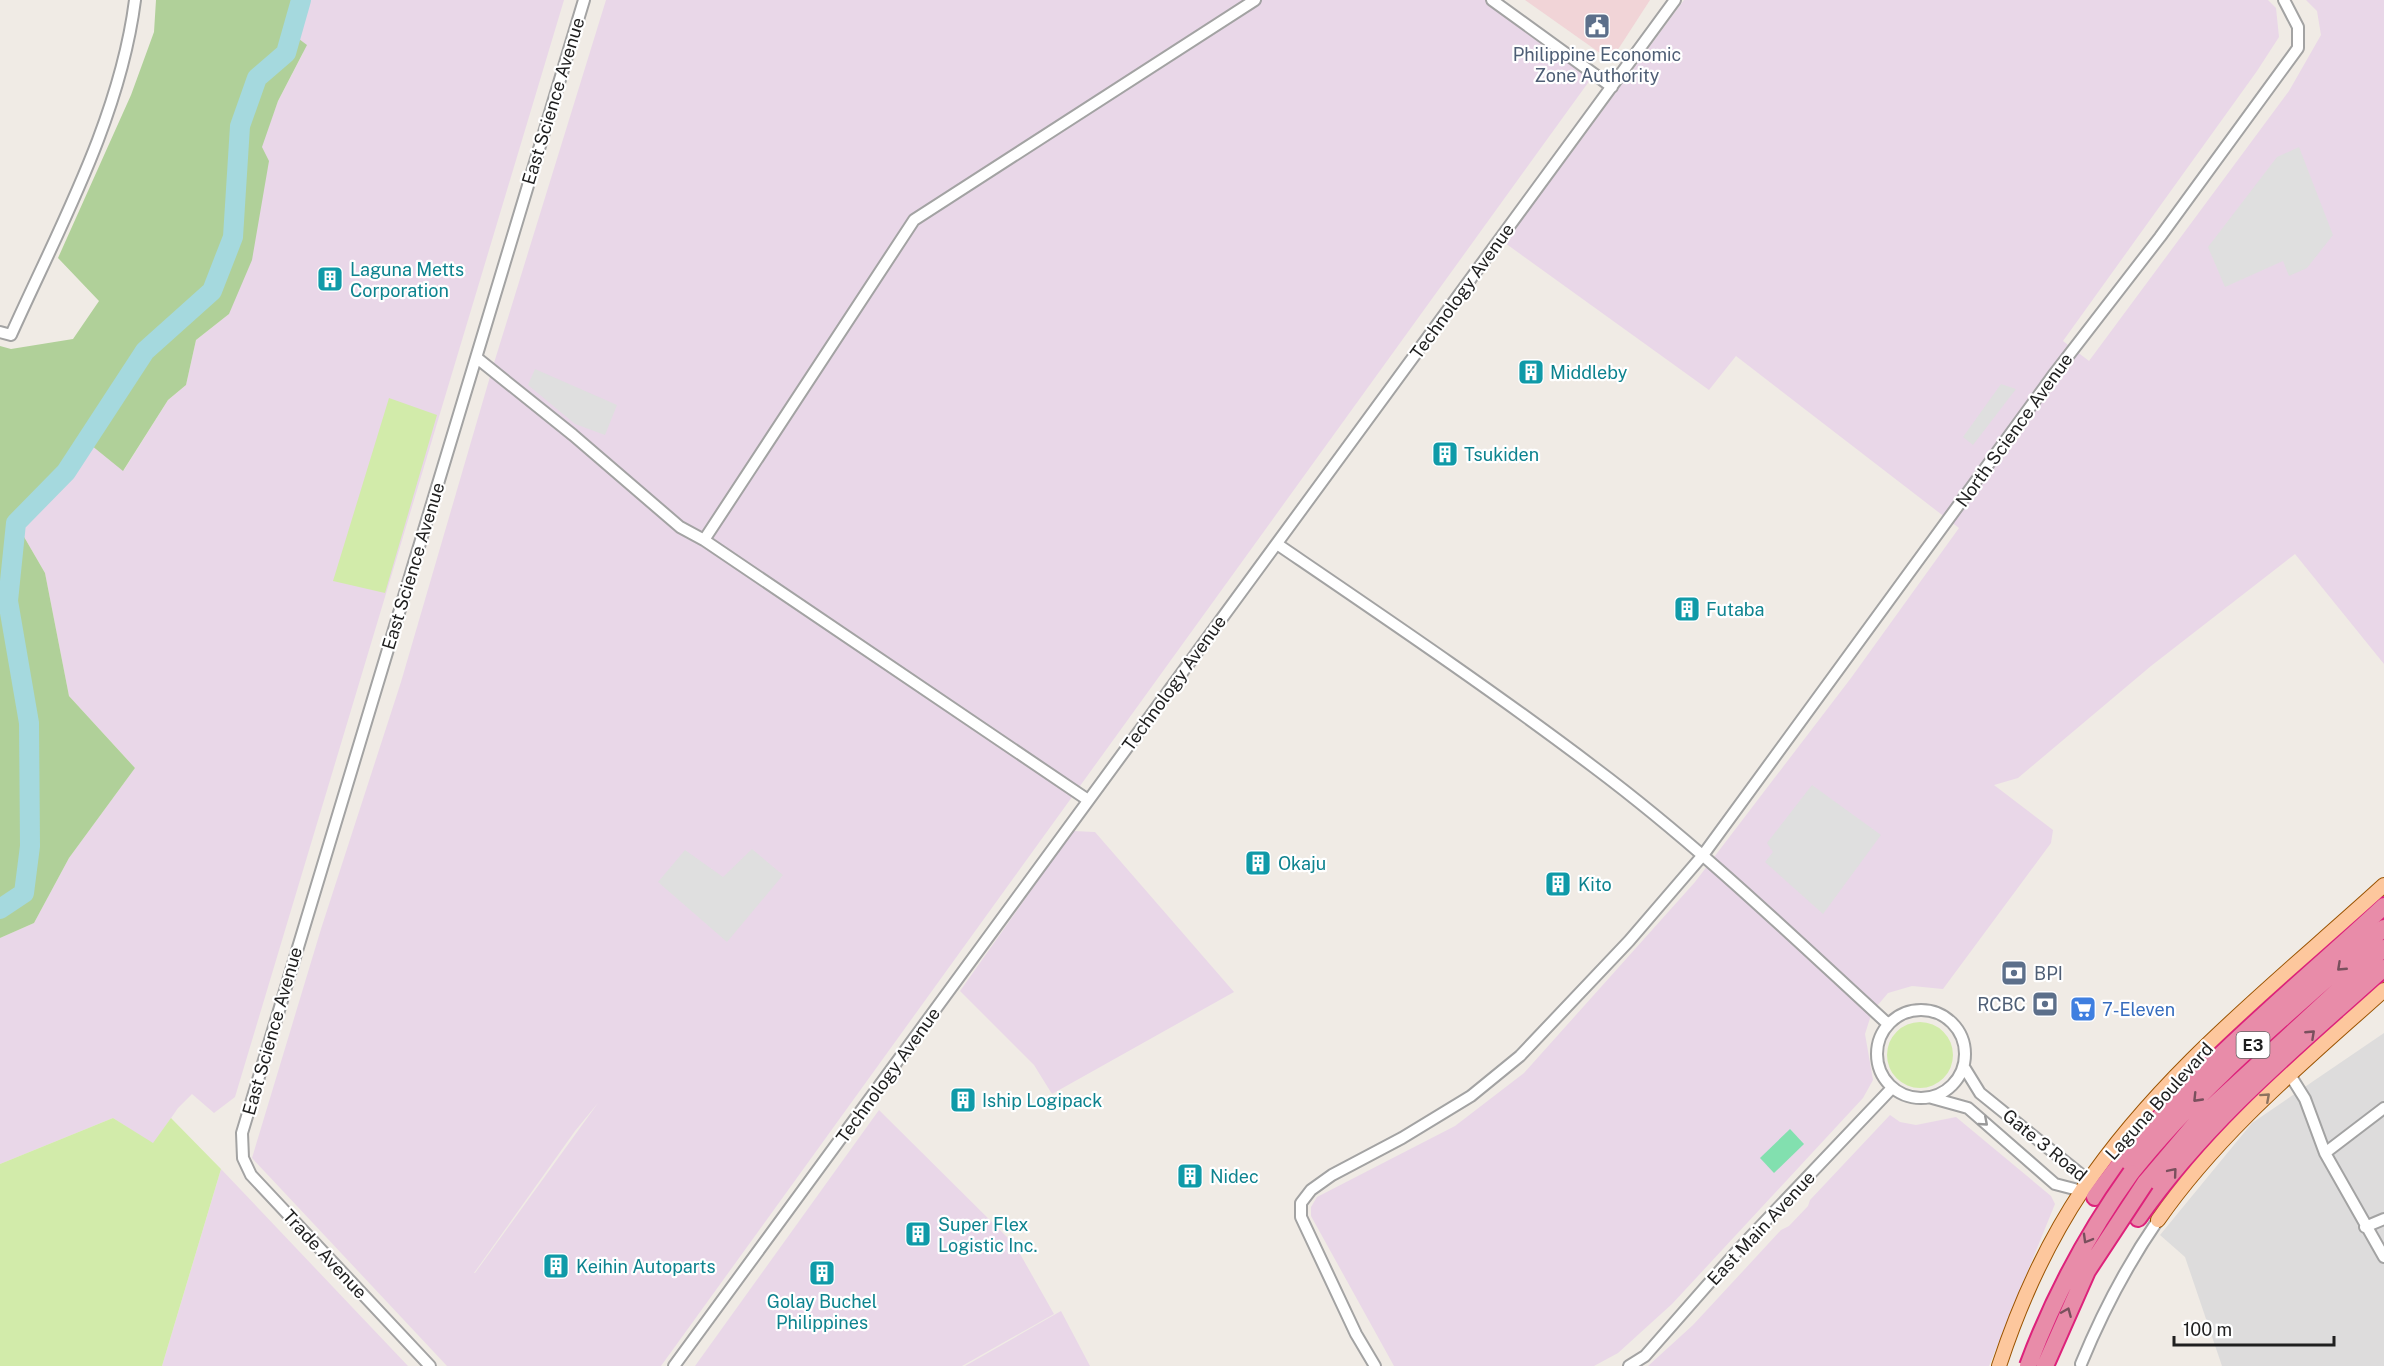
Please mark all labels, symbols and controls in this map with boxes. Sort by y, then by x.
public building icon: Philippine Economic Zone Authority [1582,11,1612,41]
street label: East Science Avenue [518,15,588,187]
place label: Philippine Economic Zone Authority [1513,44,1681,86]
street label: Technology Avenue [1406,219,1518,363]
place label: Laguna Metts Corporation [350,259,464,301]
building icon: Laguna Metts Corporation [315,264,345,294]
street label: North Science Avenue [1951,349,2077,511]
building icon: Middleby [1516,357,1546,387]
place label: Middleby [1550,362,1628,383]
building icon: Tsukiden [1430,439,1460,469]
place label: Tsukiden [1464,444,1539,465]
street label: East Science Avenue [378,480,448,652]
building icon: Futaba [1672,594,1702,624]
place label: Futaba [1706,599,1764,620]
street label: Technology Avenue [1118,611,1230,755]
building icon: Okaju [1243,848,1273,878]
place label: Okaju [1278,853,1326,874]
building icon: Kito [1543,869,1573,899]
place label: Kito [1578,874,1612,895]
street label: East Science Avenue [238,944,306,1118]
bank icon: BPI [1999,958,2029,988]
one-way arrow [2337,960,2348,971]
place label: BPI [2034,963,2063,984]
bank icon: RCBC [2030,989,2060,1019]
place label: RCBC [1977,994,2026,1015]
supermarket icon: 7-Eleven [2068,994,2098,1024]
place label: 7-Eleven [2102,999,2175,1020]
street label: Technology Avenue [832,1003,944,1147]
one-way arrow [2304,1030,2315,1041]
road number: E3 [2236,1032,2270,1058]
street label: Laguna Boulevard [2101,1038,2217,1164]
building icon: Iship Logipack [948,1085,978,1115]
place label: Iship Logipack [982,1090,1102,1111]
one-way arrow [2193,1091,2204,1102]
one-way arrow [2259,1093,2269,1104]
street label: Gate 3 Road [1999,1105,2091,1185]
one-way arrow [1977,1114,1988,1125]
building icon: Nidec [1175,1161,1205,1191]
place label: Nidec [1210,1166,1259,1187]
street label: East Main Avenue [1703,1167,1819,1289]
one-way arrow [2166,1167,2177,1178]
street label: Trade Avenue [279,1205,371,1303]
place label: Super Flex Logistic Inc. [938,1214,1038,1256]
building icon: Super Flex Logistic Inc. [903,1219,933,1249]
one-way arrow [2083,1233,2094,1243]
building icon: Keihin Autoparts [541,1251,571,1281]
place label: Keihin Autoparts [576,1256,716,1277]
building icon: Golay Buchel Philippines [807,1258,837,1288]
place label: Golay Buchel Philippines [767,1291,877,1333]
one-way arrow [2060,1307,2072,1318]
scale bar [2174,1309,2334,1347]
text: 100 m [2183,1319,2232,1340]

